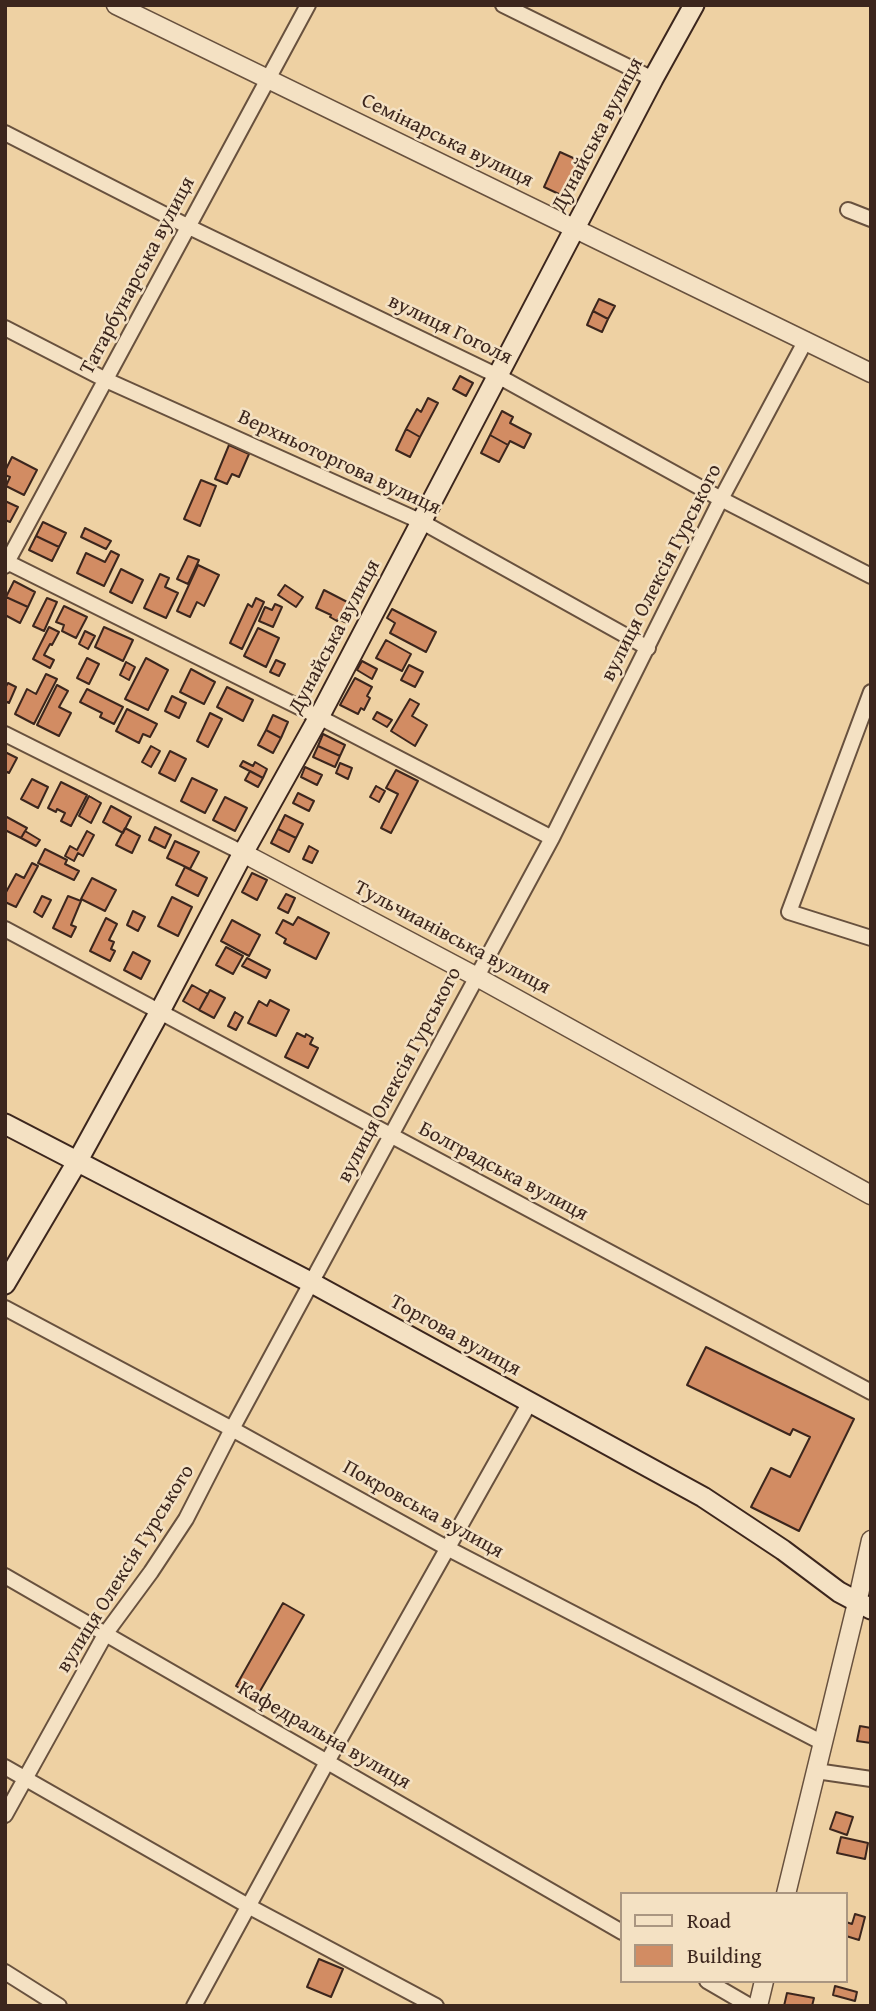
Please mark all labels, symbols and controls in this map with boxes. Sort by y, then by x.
street label: Дунайська вулиця [547,54,649,216]
street label: Семінарська вулиця [357,88,537,194]
street label: Татарбунарська вулиця [75,173,201,379]
street label: вулиця Гоголя [384,289,516,371]
street label: Верхньоторгова вулиця [234,405,444,521]
street label: вулиця Олексія Гурського [596,460,728,686]
street label: Дунайська вулиця [284,556,386,718]
street label: Тульчианівська вулиця [350,876,554,1000]
street label: вулиця Олексія Гурського [332,963,468,1187]
street label: Болградська вулиця [414,1117,592,1227]
street label: Торгова вулиця [385,1290,525,1382]
street label: Покровська вулиця [338,1455,508,1565]
street label: вулиця Олексія Гурського [52,1460,200,1678]
street label: Кафедральна вулиця [233,1676,415,1796]
legend [620,1892,848,1983]
text: Road [687,1905,731,1936]
text: Building [687,1940,761,1971]

